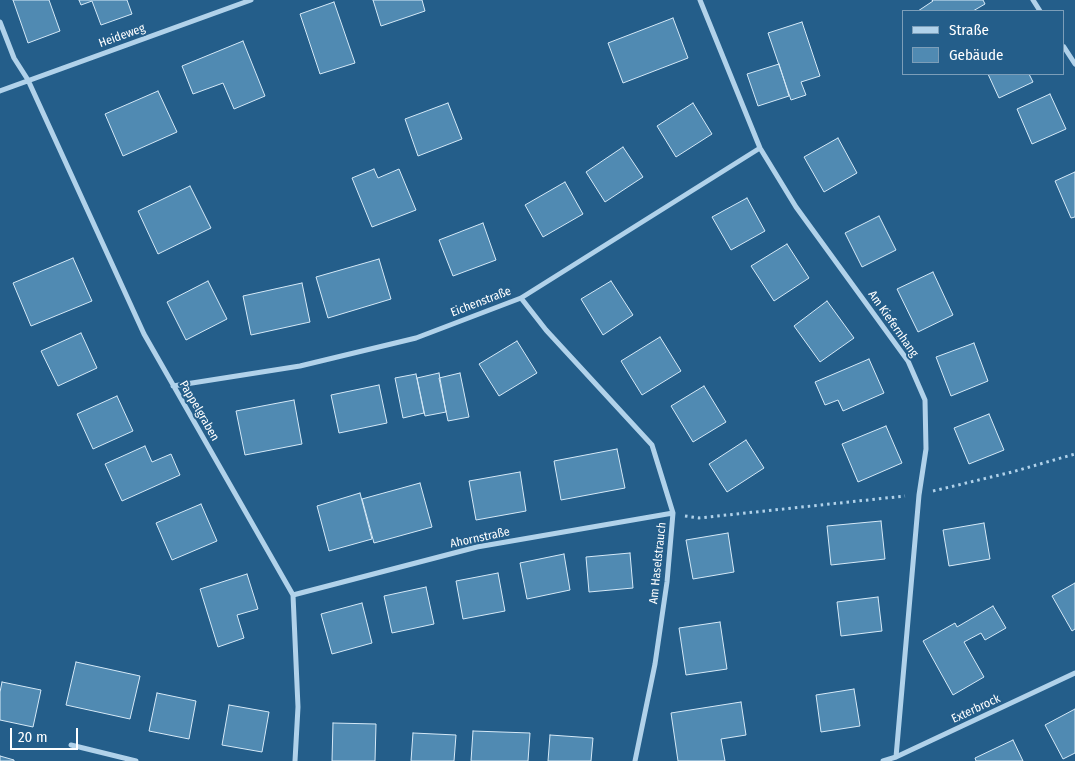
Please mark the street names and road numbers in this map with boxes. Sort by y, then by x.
street label: Heideweg [97,21,147,51]
street label: Eichenstraße [449,284,513,320]
street label: Am Kiefernhang [865,288,921,360]
street label: Pappelgraben [176,378,222,444]
street label: Am Haselstrauch [647,521,669,605]
street label: Ahornstraße [449,525,511,551]
street label: Exterbrock [949,691,1003,727]

